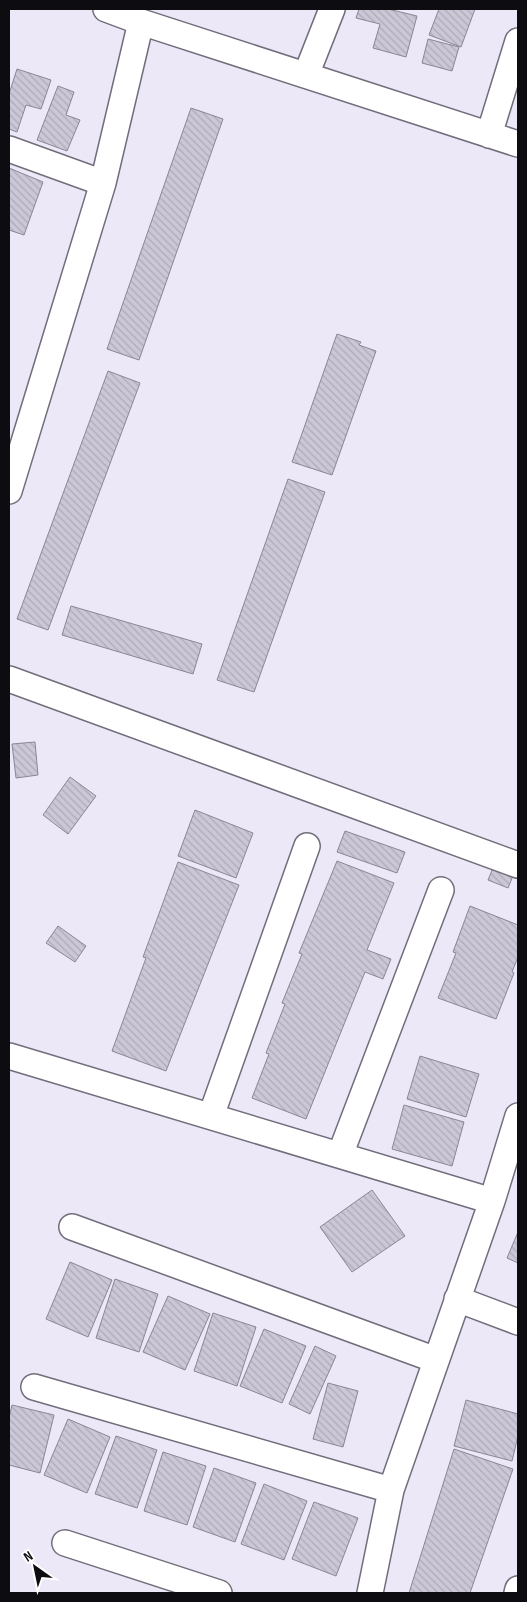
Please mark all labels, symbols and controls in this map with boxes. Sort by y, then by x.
north arrow [10,1542,60,1592]
text: N [20,1547,36,1566]

